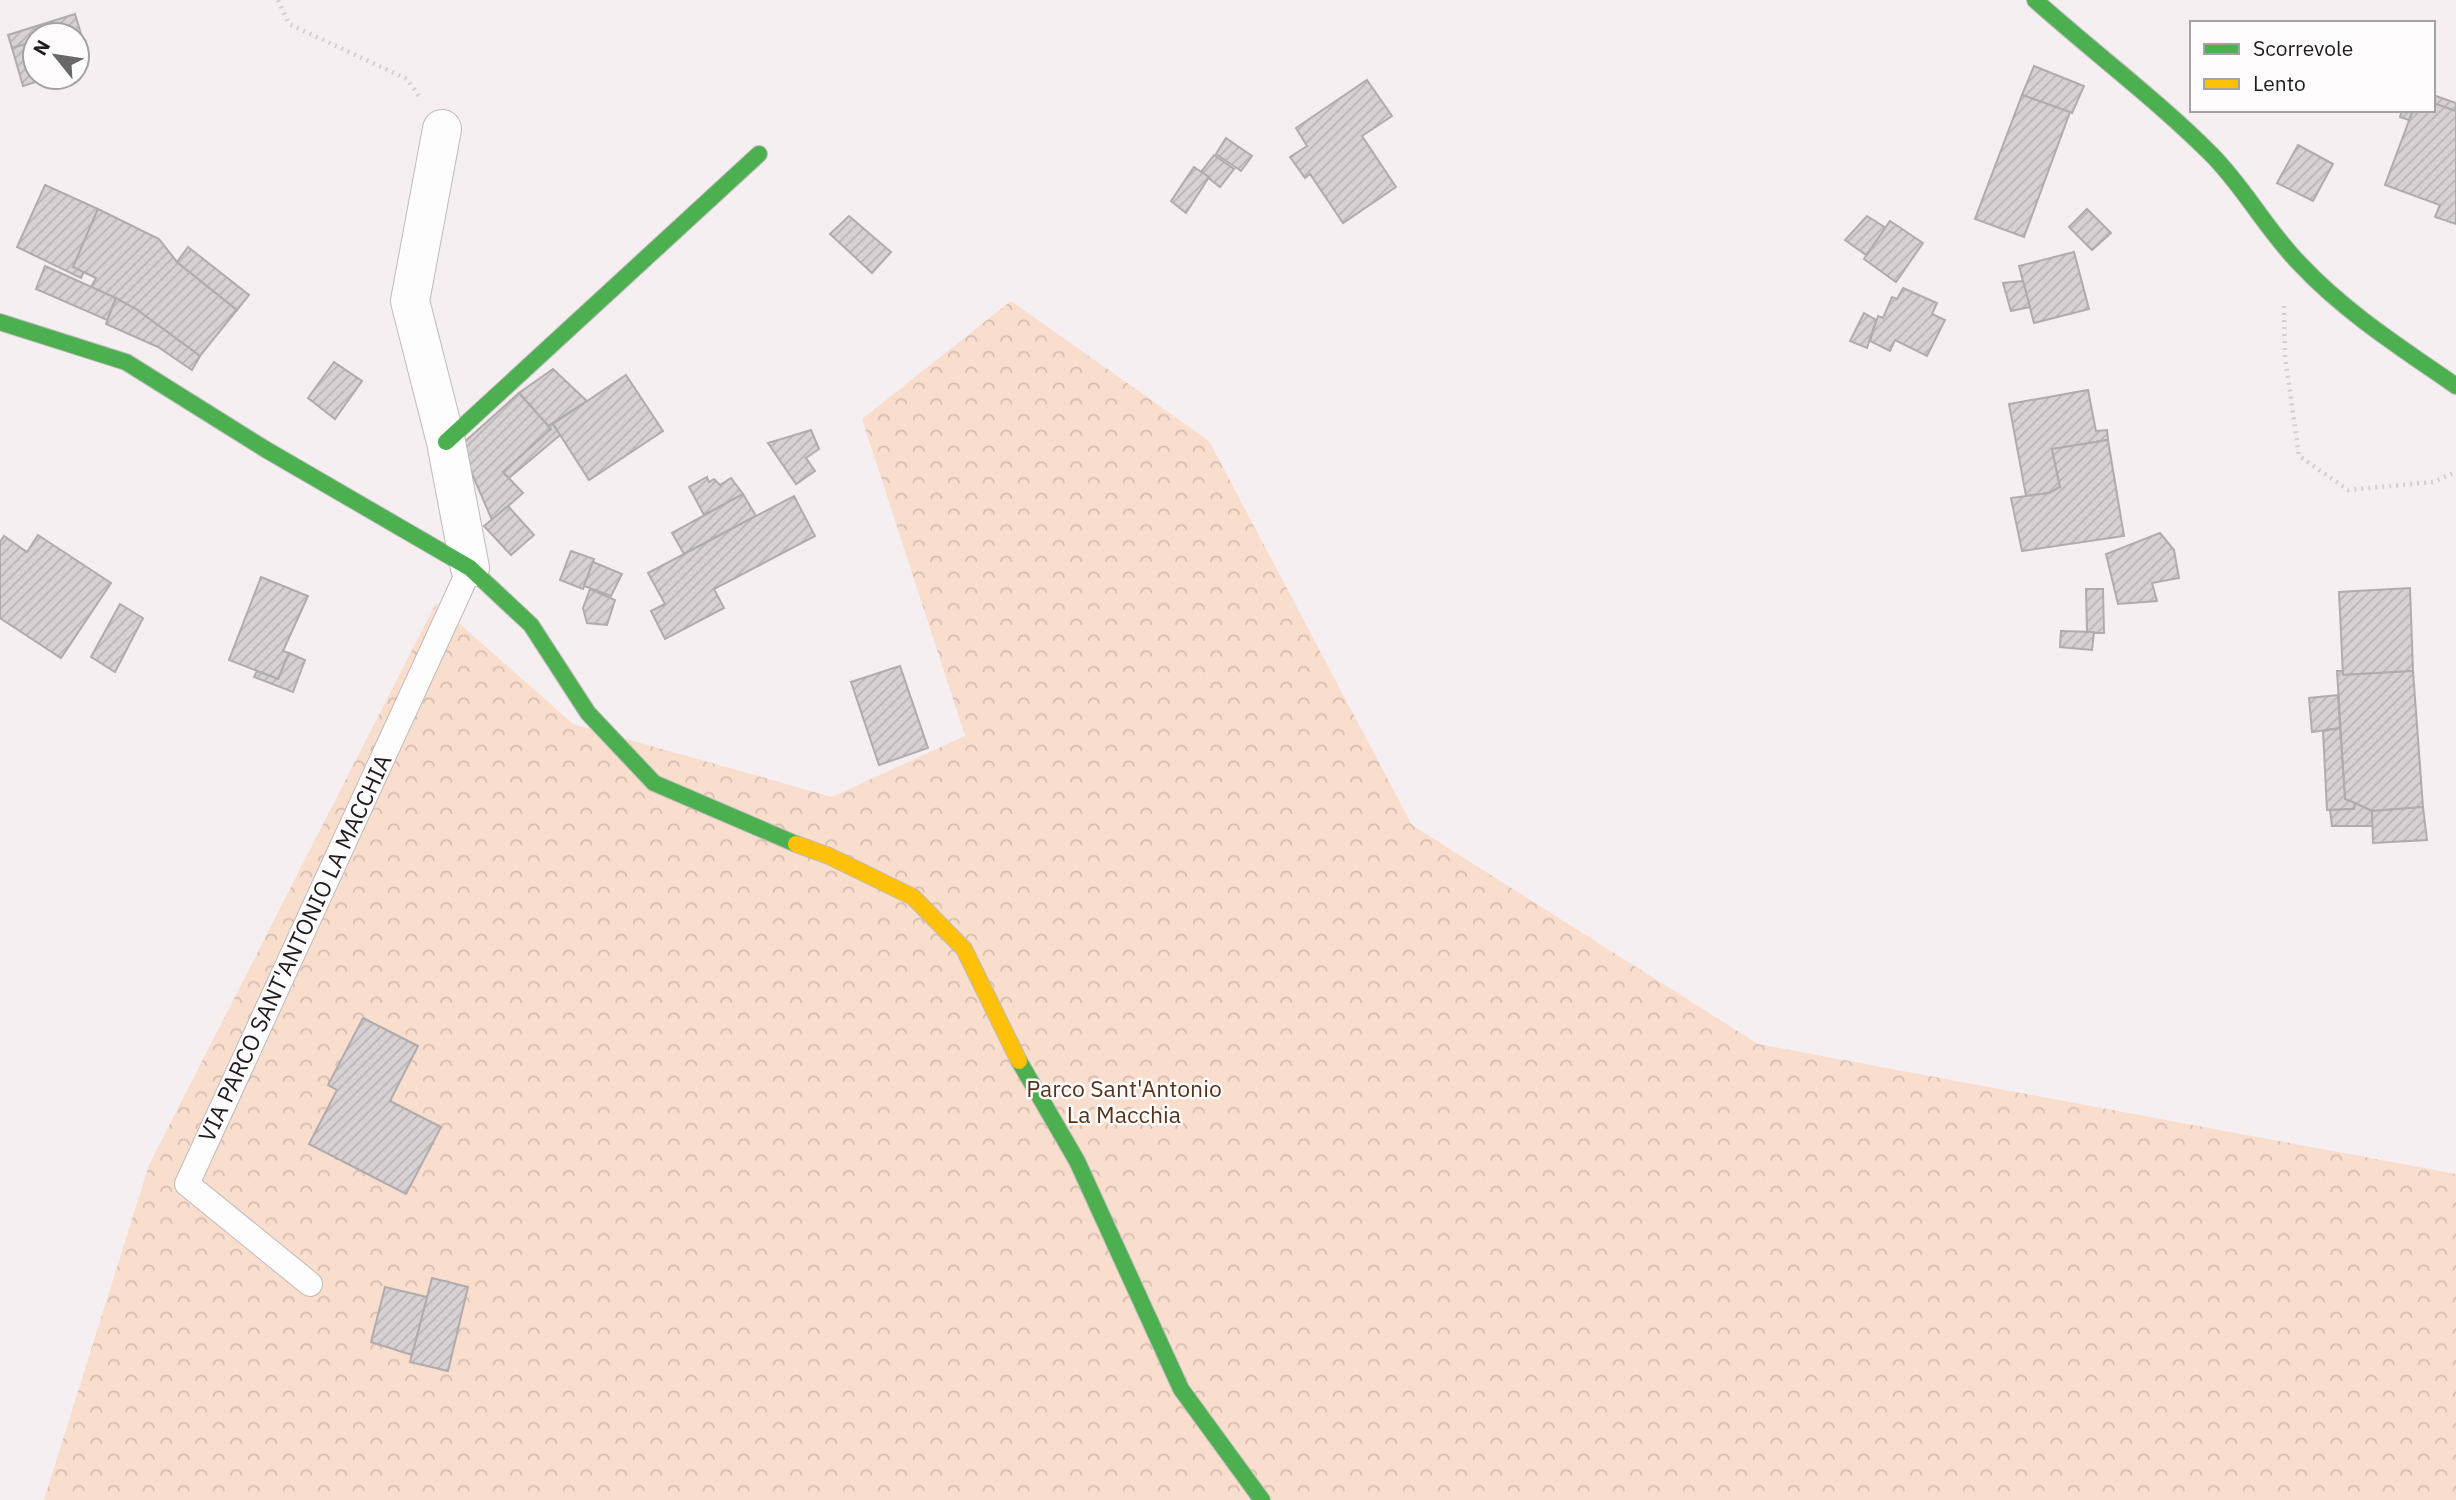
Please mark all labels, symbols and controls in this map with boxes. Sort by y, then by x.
north arrow [21,21,91,91]
legend [2190,21,2435,112]
text: Scorrevole [2253,34,2353,62]
text: N [27,36,55,59]
text: Lento [2253,69,2306,97]
street label: VIA PARCO SANT'ANTONIO LA MACCHIA [191,749,397,1146]
park label: Parco Sant'Antonio La Macchia [1026,1073,1222,1129]

